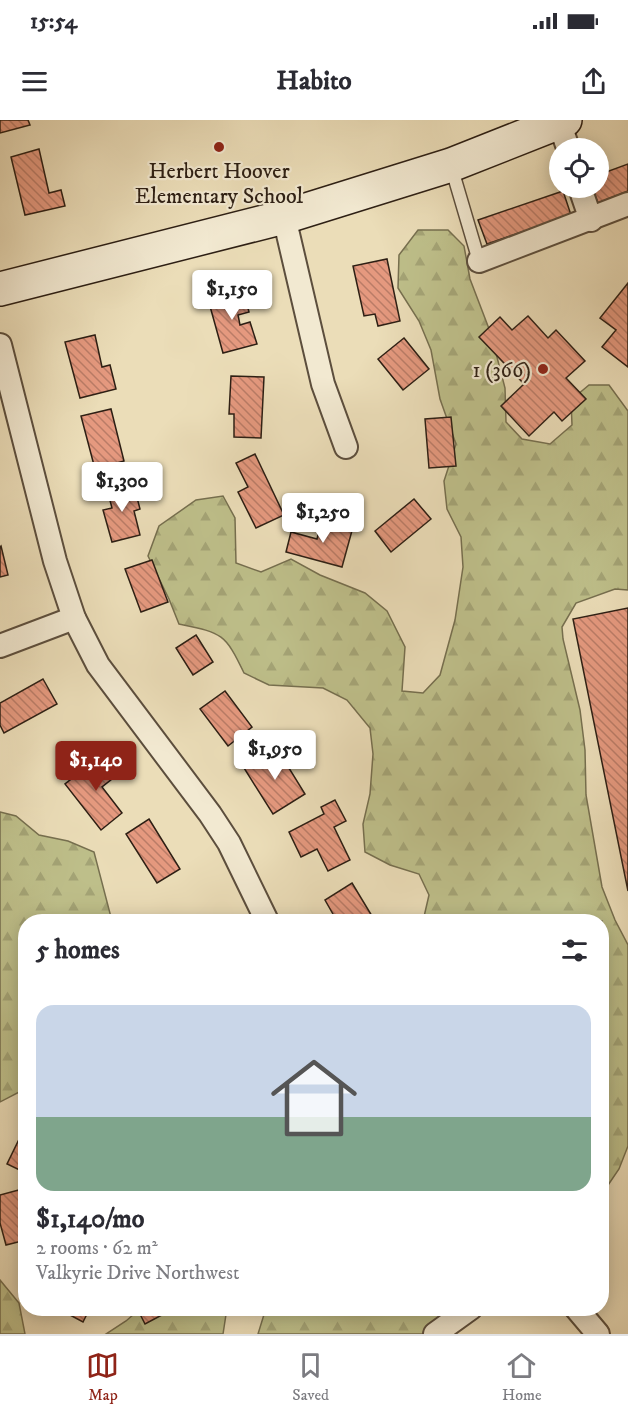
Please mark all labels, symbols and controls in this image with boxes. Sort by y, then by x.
text: 15:54 [30,8,77,35]
text: Habito [276,64,352,98]
icon: menu [18,65,51,98]
icon: share [577,65,610,98]
map controls [549,138,609,198]
button: locate [549,138,609,198]
marker: Herbert Hoover Elementary School [212,140,226,154]
place label: Herbert Hoover Elementary School [135,158,304,210]
pin: $1,150 [183,270,281,321]
text: $1,150 [206,277,258,302]
place label: 1 (366) [472,357,531,384]
marker: 1 (366) [536,362,550,376]
pin: $1,300 [73,462,171,513]
text: $1,300 [96,469,148,494]
pin: $1,250 [274,493,372,544]
text: $1,250 [296,500,350,525]
pin: $1,950 [226,730,324,781]
text: $1,950 [248,737,302,762]
pin: $1,140 [47,741,145,792]
text: $1,140 [69,748,123,773]
text: 5 homes [36,934,120,967]
icon: filters [558,934,591,967]
icon: home [260,1044,368,1152]
text: $1,140/mo [36,1203,144,1236]
text: 2 rooms · 62 m² [36,1236,158,1261]
text: Valkyrie Drive Northwest [36,1261,239,1286]
tab: Map [86,1349,119,1405]
tab: Saved [292,1349,329,1405]
tab: Home [502,1349,542,1405]

